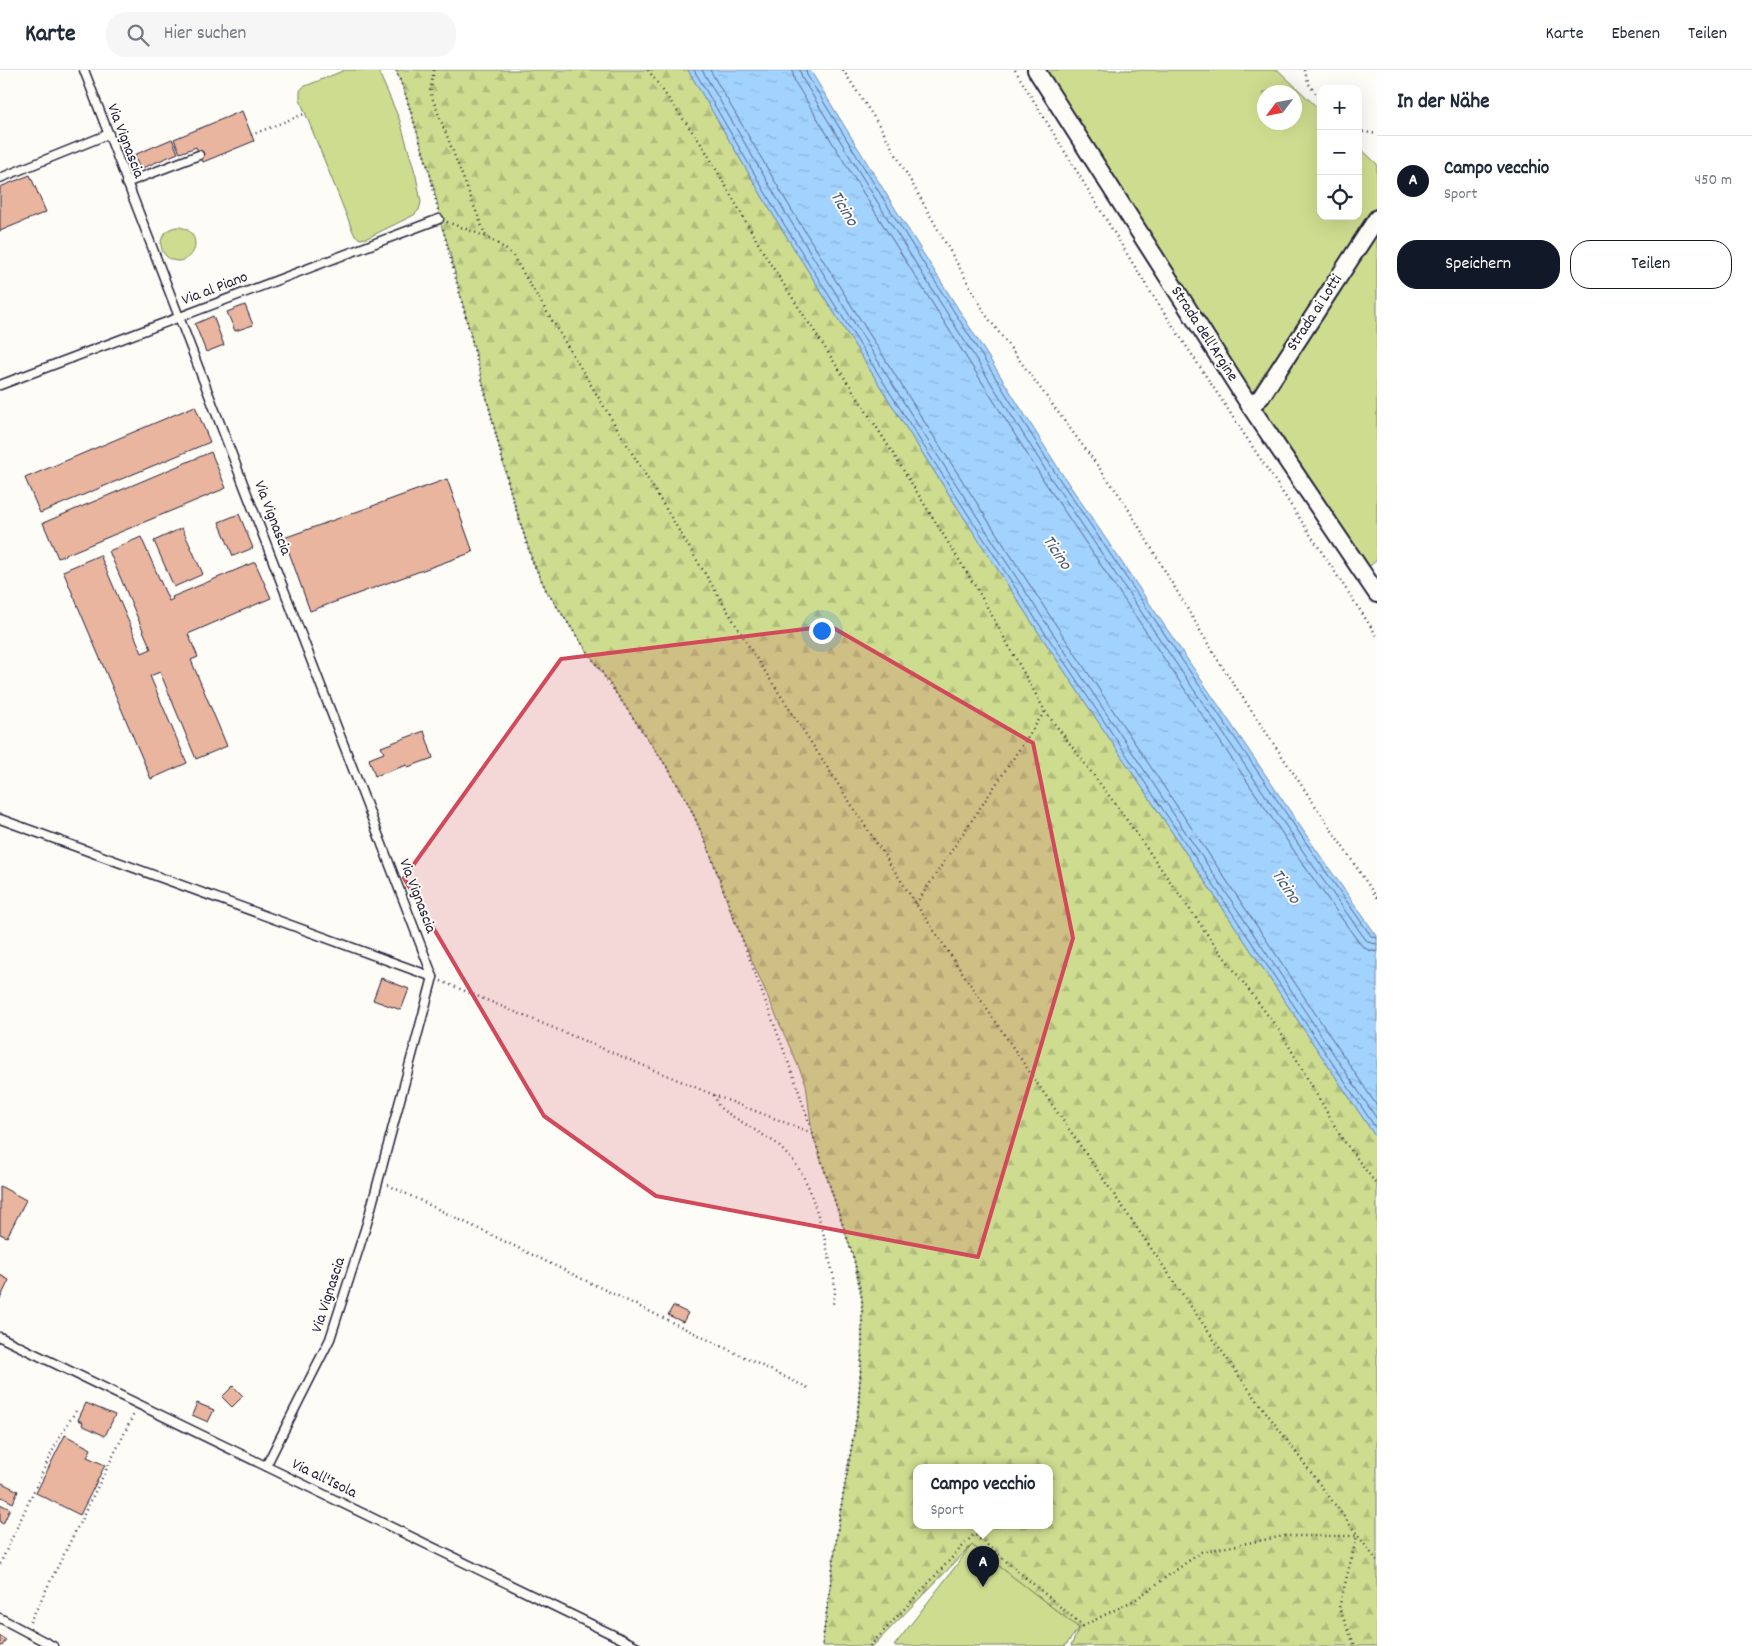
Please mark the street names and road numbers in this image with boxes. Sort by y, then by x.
street label: Via Vignascia [100,101,150,182]
street label: Via al Piano [179,266,251,312]
street label: Strada ai Lotti [1282,270,1349,356]
street label: Strada dell'Argine [1165,282,1243,386]
street label: Via Vignascia [247,478,297,559]
street label: Via Vignascia [392,856,442,937]
street label: Via Vignascia [306,1254,352,1336]
street label: Via all'Isola [287,1453,361,1505]

